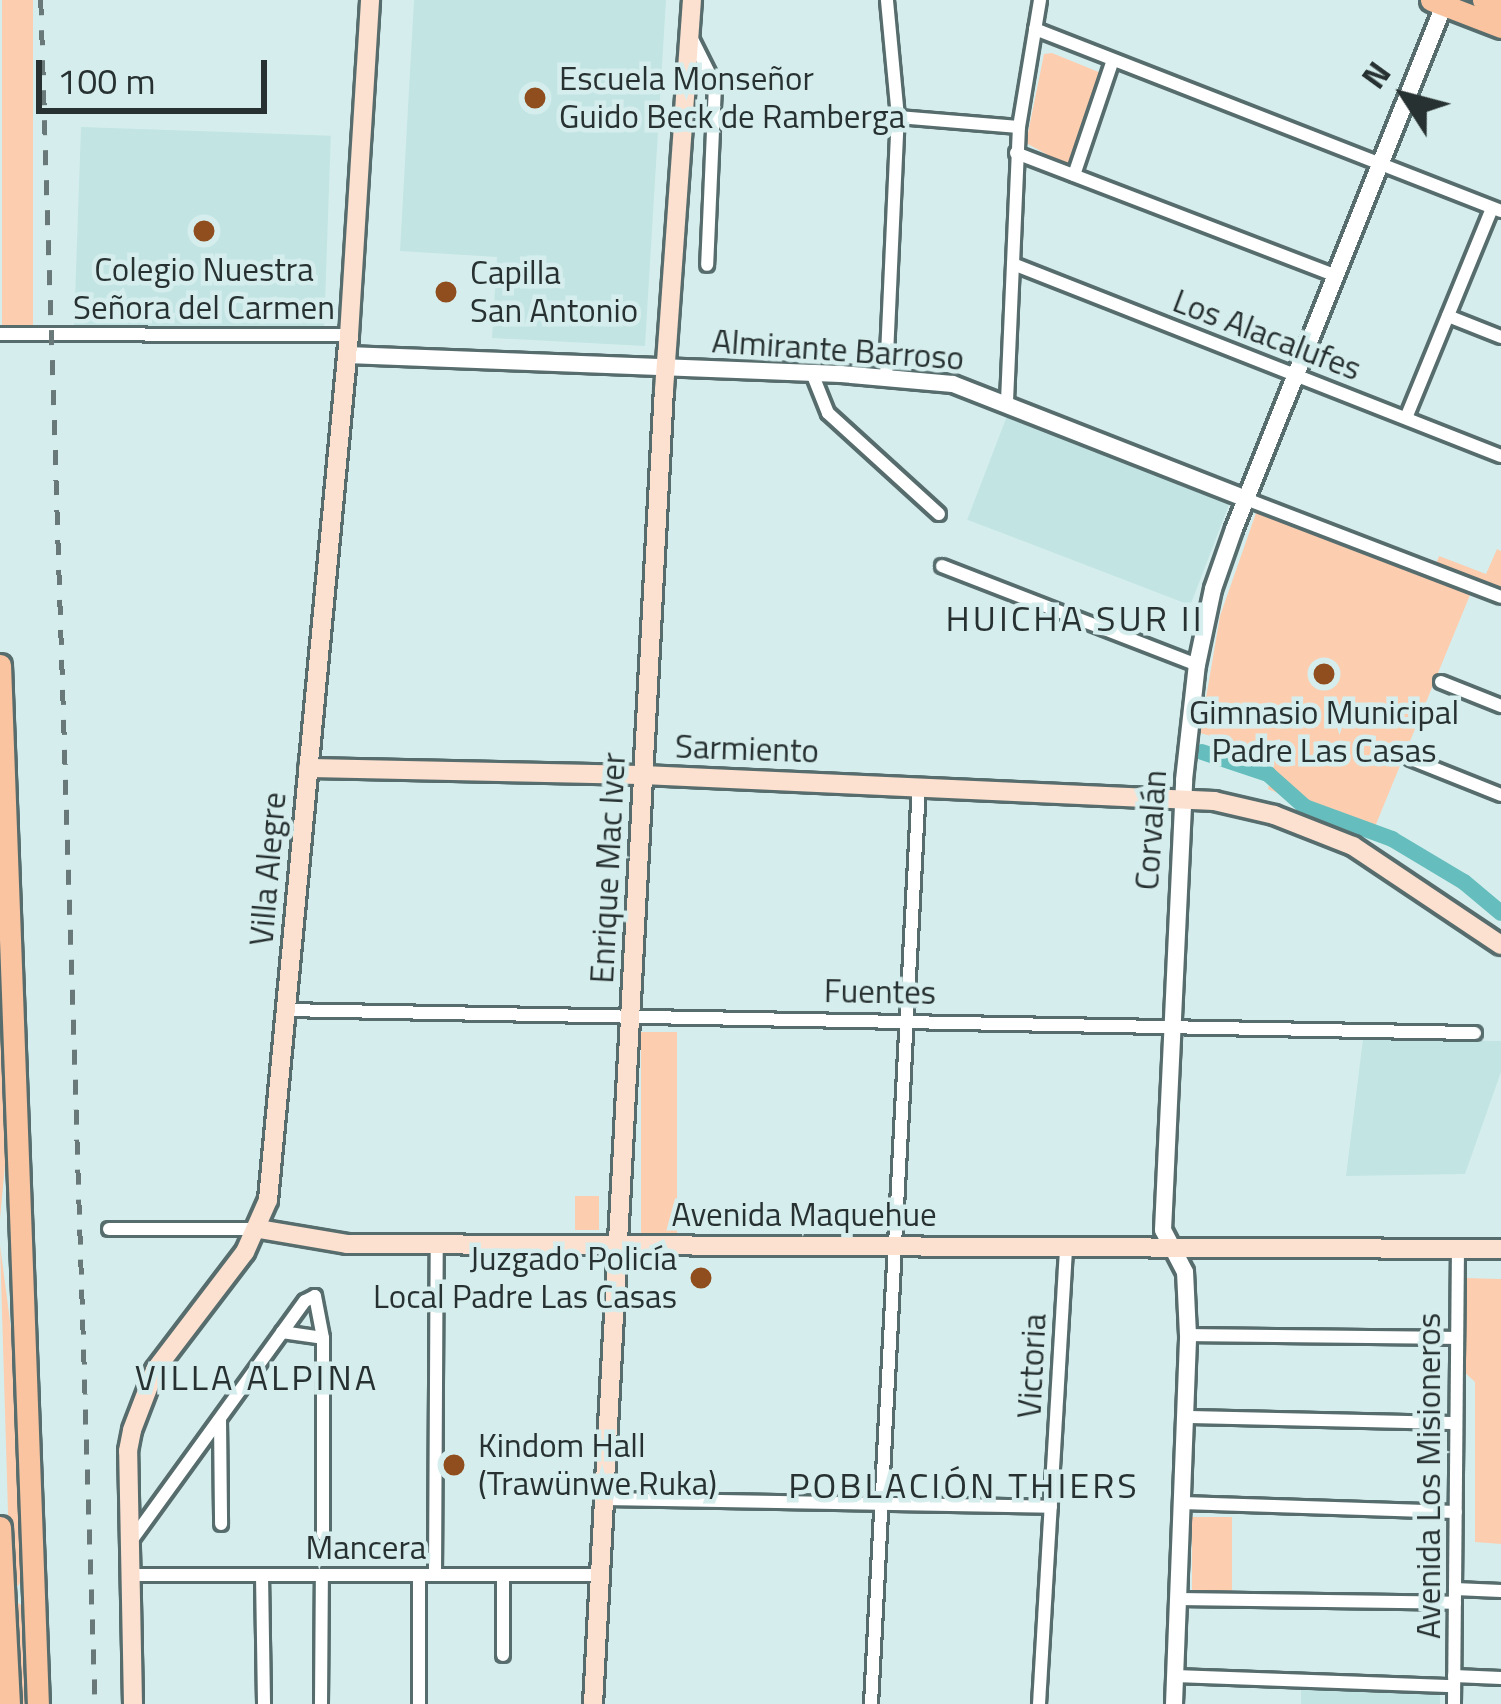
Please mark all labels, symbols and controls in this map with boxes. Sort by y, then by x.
scale bar [42,36,273,110]
north arrow [1345,36,1465,156]
text: N [1349,51,1403,99]
text: 100 m [57,53,156,108]
place label: Escuela Monseñor Guido Beck de Ramberga [559,59,905,137]
marker: Escuela Monseñor Guido Beck de Ramberga [522,85,548,111]
marker: Colegio Nuestra Señora del Carmen [191,218,217,244]
place label: Colegio Nuestra Señora del Carmen [73,250,335,328]
place label: Capilla San Antonio [470,253,638,331]
marker: Capilla San Antonio [433,279,459,305]
street label: Los Alacalufes [1167,281,1367,389]
street label: Almirante Barroso [711,321,965,379]
district label: HUICHA SUR II [945,596,1205,640]
marker: Gimnasio Municipal Padre Las Casas [1311,661,1337,687]
place label: Gimnasio Municipal Padre Las Casas [1189,693,1459,771]
street label: Sarmiento [674,727,820,771]
street label: Enrique Mac Iver [582,752,634,984]
street label: Corvalán [1127,769,1175,891]
street label: Villa Alegre [242,790,294,948]
street label: Fuentes [824,971,936,1013]
street label: Avenida Maquehue [671,1195,937,1235]
place label: Juzgado Policía Local Padre Las Casas [373,1239,677,1317]
marker: Juzgado Policía Local Padre Las Casas [688,1265,714,1291]
street label: Victoria [1009,1313,1055,1419]
street label: Avenida Los Misioneros [1409,1313,1449,1639]
district label: VILLA ALPINA [135,1355,379,1399]
place label: Kindom Hall (Trawünwe Ruka) [478,1426,717,1504]
marker: Kindom Hall (Trawünwe Ruka) [441,1452,467,1478]
district label: POBLACIÓN THIERS [788,1463,1140,1507]
street label: Mancera [306,1528,426,1568]

